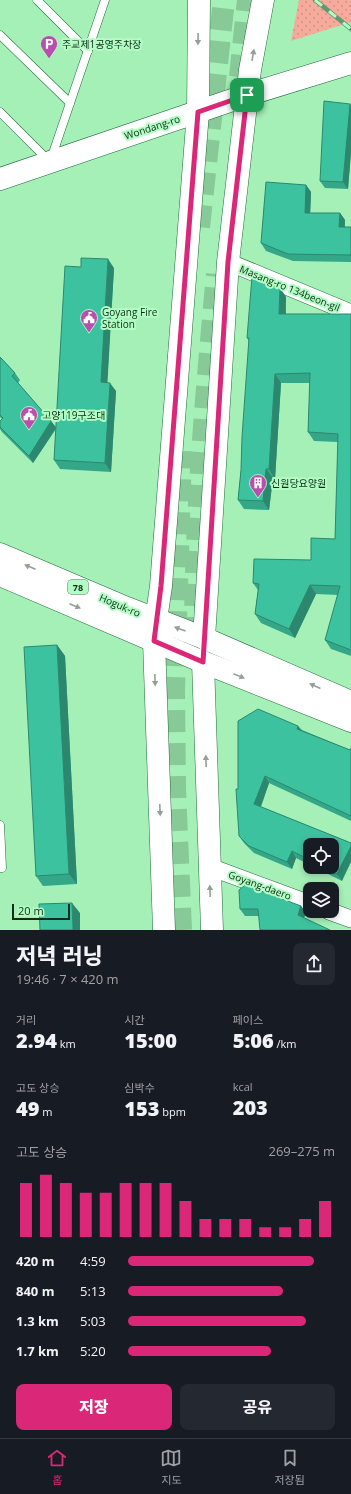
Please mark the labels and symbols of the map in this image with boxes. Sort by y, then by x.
one-way arrow [195,33,201,46]
parking icon: 주교제1공영주차장 [39,34,59,59]
place label: 주교제1공영주차장 [62,37,141,51]
one-way arrow [250,49,256,61]
pin [230,78,264,112]
street label: Wondang-ro [122,111,182,143]
street label: Masang-ro 134beon-gil [238,261,342,315]
place label: Goyang Fire Station [102,305,158,331]
public building icon: Goyang Fire Station [79,308,99,333]
public building icon: 고양119구조대 [19,405,39,430]
place label: 고양119구조대 [42,408,105,422]
building icon: 신원당요양원 [248,473,268,498]
place label: 신원당요양원 [271,476,326,490]
one-way arrow [23,563,35,569]
road number: 78 [68,580,88,594]
street label: Hoguk-ro [97,590,143,620]
one-way arrow [69,603,80,609]
one-way arrow [174,626,186,632]
one-way arrow [152,674,159,686]
one-way arrow [234,674,246,680]
one-way arrow [309,683,321,689]
one-way arrow [203,754,209,767]
one-way arrow [157,804,163,817]
street label: Goyang-daero [227,867,293,903]
one-way arrow [207,885,214,897]
scale bar [12,902,70,921]

